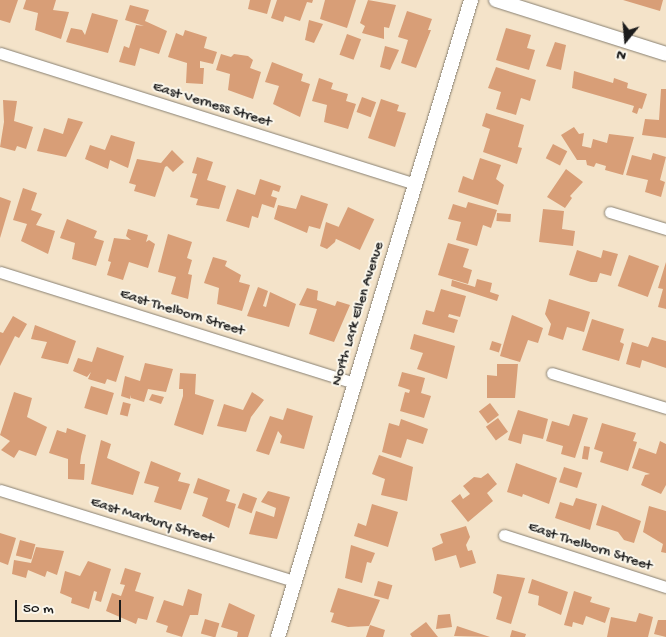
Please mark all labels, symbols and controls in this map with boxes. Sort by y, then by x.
north arrow [601,15,651,65]
text: N [615,45,628,64]
street label: East Verness Street [150,78,274,132]
street label: North Lark Ellen Avenue [328,240,388,388]
street label: East Thelborn Street [117,285,247,341]
street label: East Marbury Street [88,494,216,548]
street label: East Thelborn Street [526,518,654,576]
scale bar [18,590,124,622]
text: 50 m [23,600,54,618]

